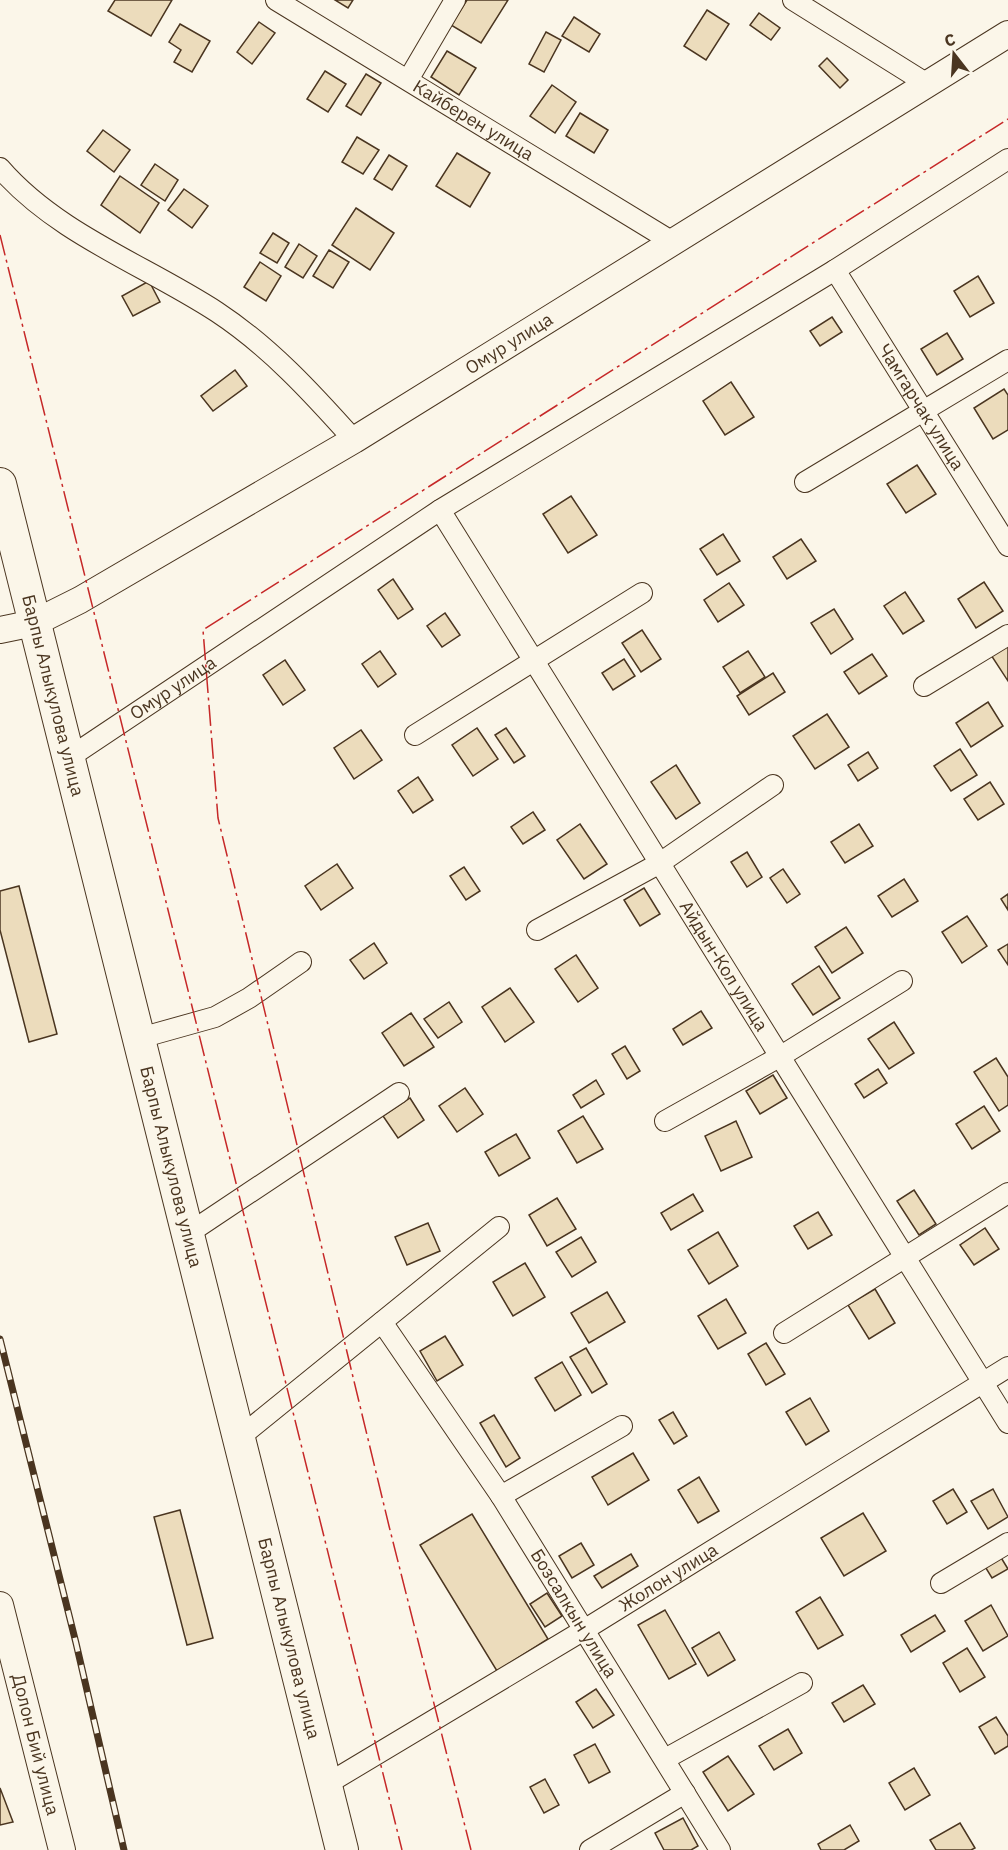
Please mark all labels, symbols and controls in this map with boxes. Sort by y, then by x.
north arrow [924,24,984,84]
text: С [942,29,958,51]
street label: Кайберен улица [409,74,538,166]
street label: Омур улица [461,307,557,379]
street label: Чамгарчак улица [873,340,970,475]
street label: Барпы Алыкулова улица [17,592,90,799]
street label: Омур улица [125,651,221,725]
street label: Айдын-Кол улица [675,896,774,1036]
street label: Барпы Алыкулова улица [135,1064,208,1270]
street label: Барпы Алыкулова улица [253,1535,326,1742]
street label: Жолон улица [614,1538,722,1617]
street label: Бозсалкын улица [526,1545,623,1682]
street label: Долон Бий улица [7,1671,65,1818]

